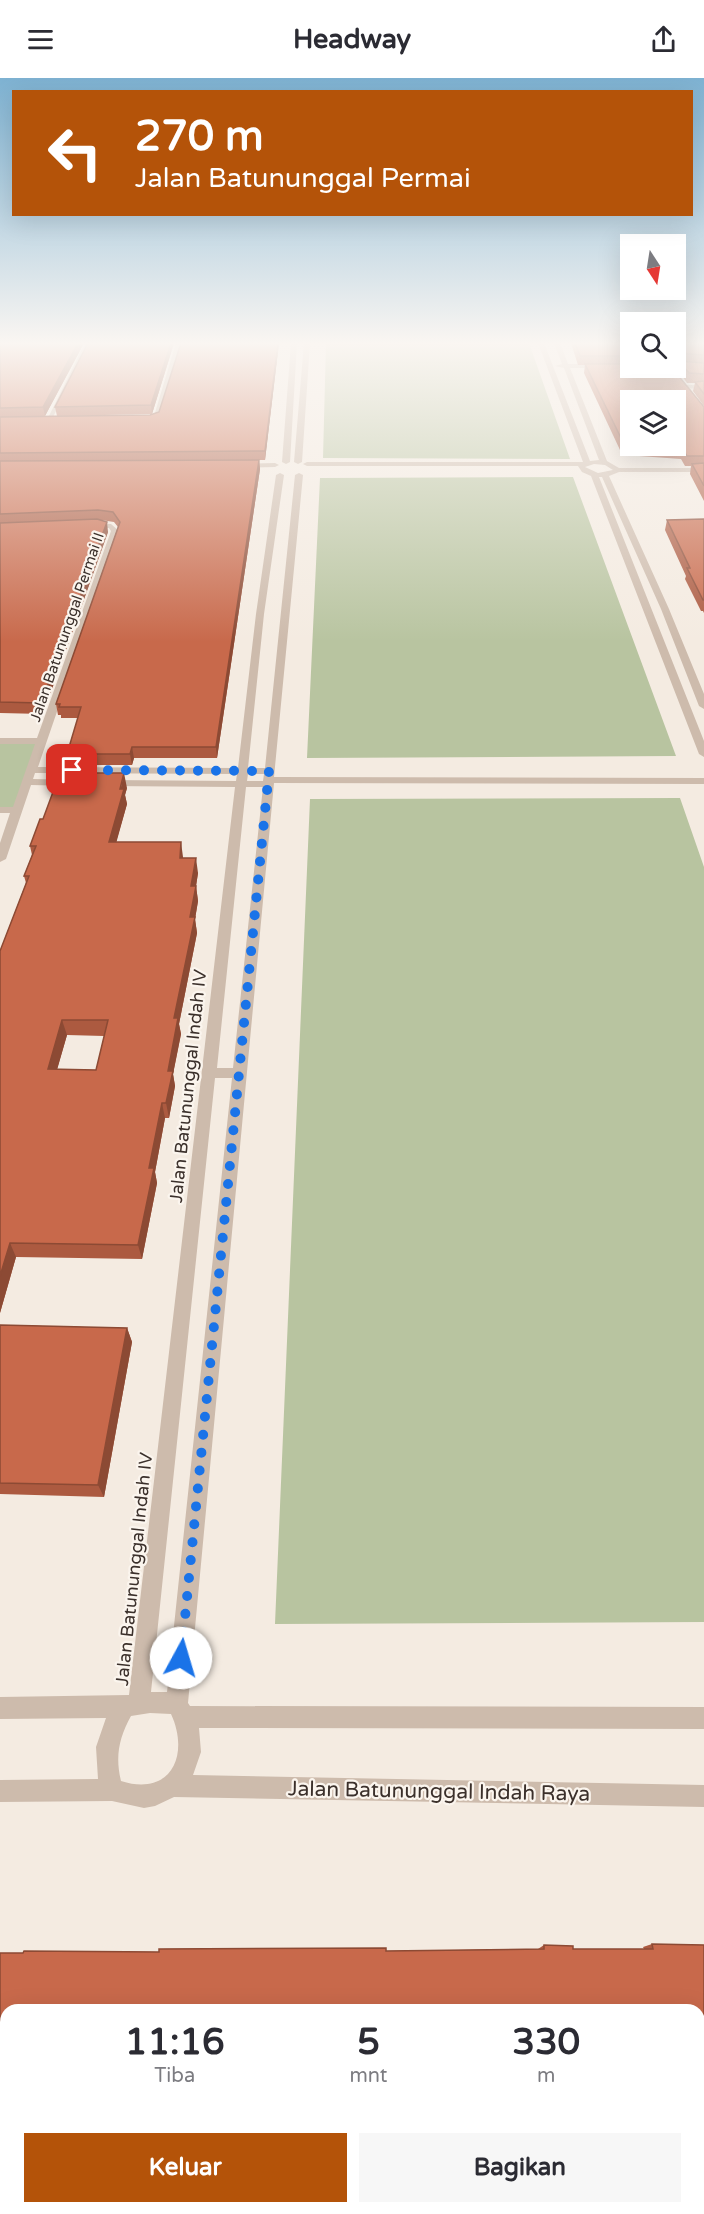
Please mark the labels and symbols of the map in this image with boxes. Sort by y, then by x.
north arrow [620,234,686,300]
street label: Jalan Batununggal Permai II [26,530,108,724]
pin [46,744,97,795]
street label: Jalan Batununggal Indah IV [165,968,211,1204]
street label: Jalan Batununggal Indah IV [111,1451,157,1687]
position arrow [149,1626,213,1690]
street label: Jalan Batununggal Indah Raya [288,1776,590,1807]

